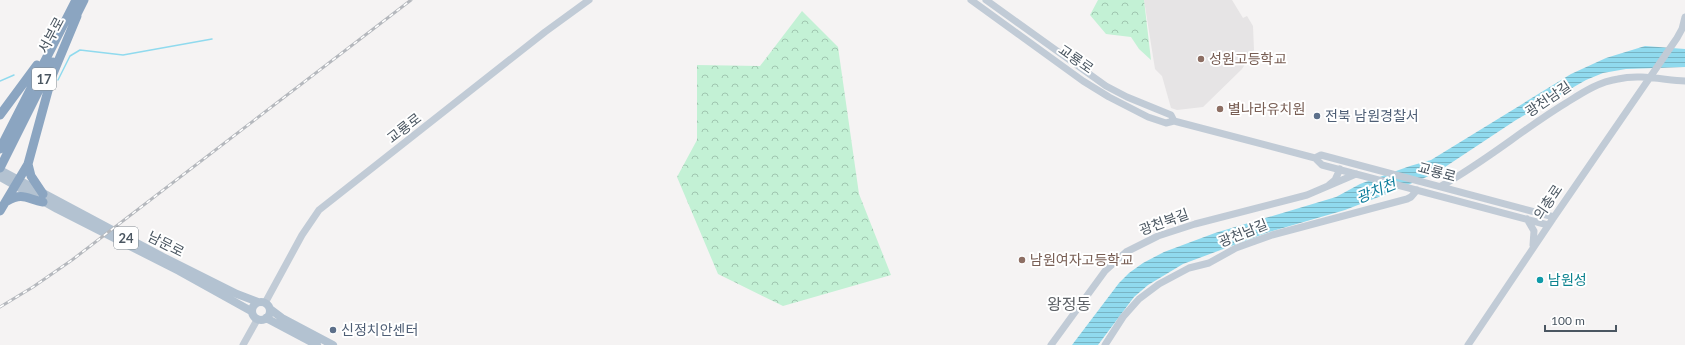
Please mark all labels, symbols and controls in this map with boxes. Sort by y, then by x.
street label: 서부로 [34,14,67,56]
street label: 교룡로 [1056,41,1097,77]
place label: 성원고등학교 [1209,50,1286,67]
marker: 성원고등학교 [1196,54,1206,64]
road number: 17 [32,68,56,90]
street label: 광천남길 [1522,77,1574,120]
place label: 별나라유치원 [1228,100,1305,117]
marker: 별나라유치원 [1215,104,1225,114]
place label: 전북 남원경찰서 [1325,107,1419,124]
street label: 교룡로 [383,109,424,146]
marker: 전북 남원경찰서 [1312,111,1322,121]
street label: 교룡로 [1416,158,1458,185]
water label: 광치천 [1353,173,1400,206]
street label: 의총로 [1530,181,1566,222]
street label: 광천북길 [1137,205,1191,238]
street label: 광천남길 [1216,215,1270,250]
road number: 24 [114,227,138,249]
street label: 남문로 [145,227,187,260]
place label: 남원여자고등학교 [1030,251,1133,268]
marker: 남원여자고등학교 [1017,255,1027,265]
place label: 남원성 [1548,271,1587,288]
marker: 남원성 [1535,275,1545,285]
district label: 왕정동 [1047,294,1091,313]
scale bar [1545,307,1616,333]
text: 100 m [1551,313,1585,328]
place label: 신정치안센터 [341,321,418,338]
marker: 신정치안센터 [328,325,338,335]

